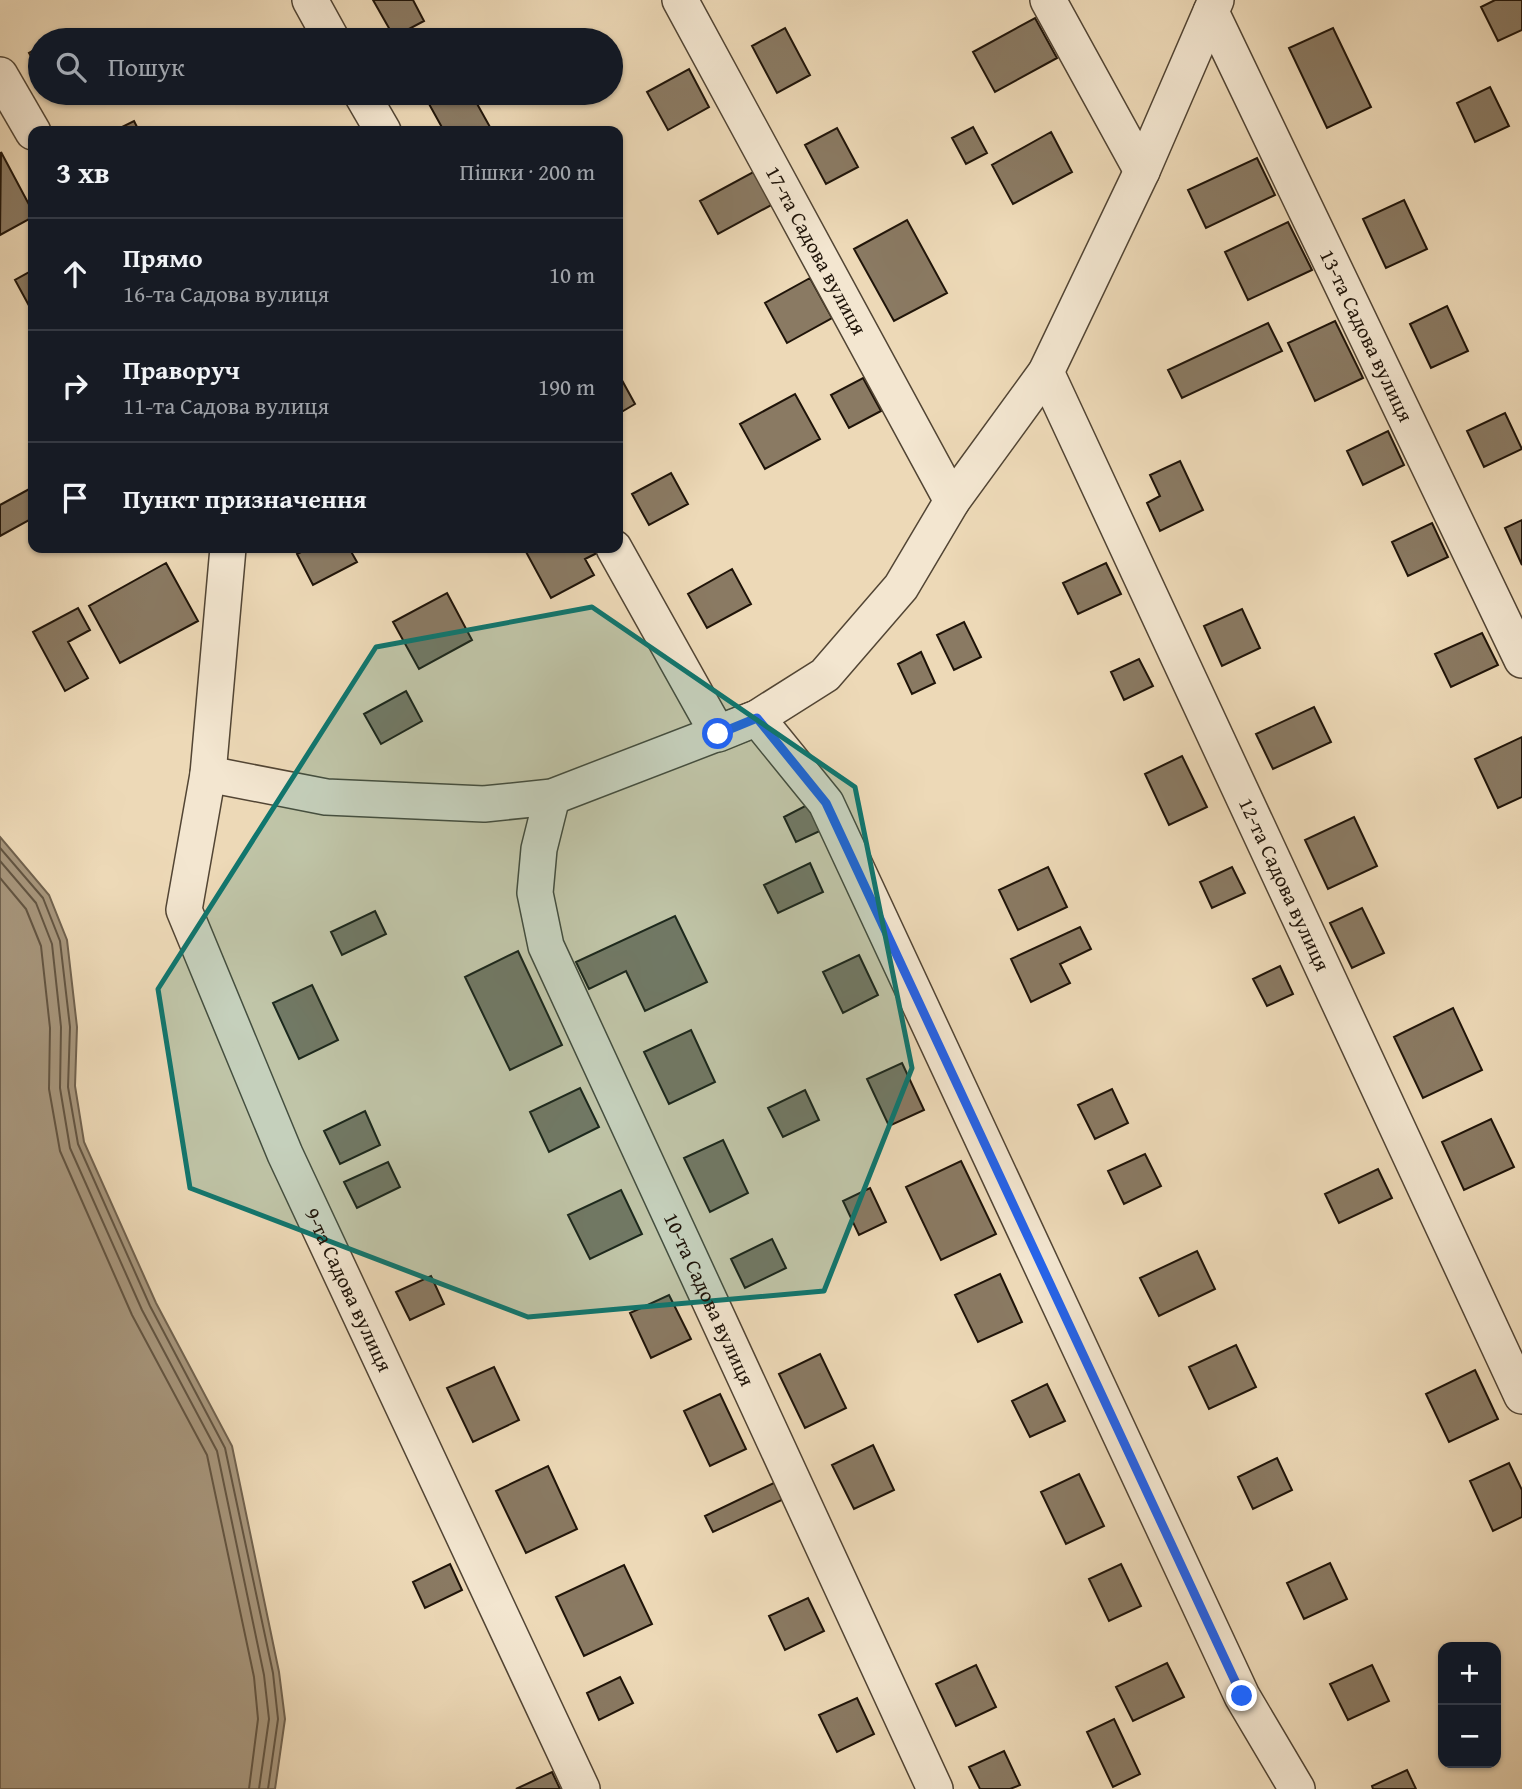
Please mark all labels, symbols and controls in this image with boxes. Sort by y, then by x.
search box [28,28,623,105]
text: Пошук [108,47,185,86]
icon: search [52,48,90,86]
text: 3 хв [56,150,110,194]
text: Пішки · 200 m [460,155,595,188]
street label: 17-та Садова вулиця [758,160,875,341]
text: Прямо [123,238,203,277]
street label: 13-та Садова вулиця [1312,244,1422,427]
icon: ahead [56,255,94,293]
text: 10 m [549,258,595,291]
text: 16-та Садова вулиця [123,277,329,310]
text: Праворуч [123,350,240,389]
icon: right [56,367,94,405]
text: 190 m [538,370,595,403]
text: 11-та Садова вулиця [123,389,329,422]
icon: arrive [56,479,94,517]
text: Пункт призначення [123,479,367,518]
route start [702,718,733,749]
street label: 12-та Садова вулиця [1231,792,1339,976]
street label: 9-та Садова вулиця [297,1202,401,1377]
street label: 10-та Садова вулиця [656,1207,763,1391]
map controls [1438,1642,1501,1768]
button: + [1438,1642,1501,1705]
route end [1226,1680,1257,1711]
button: − [1438,1705,1501,1768]

